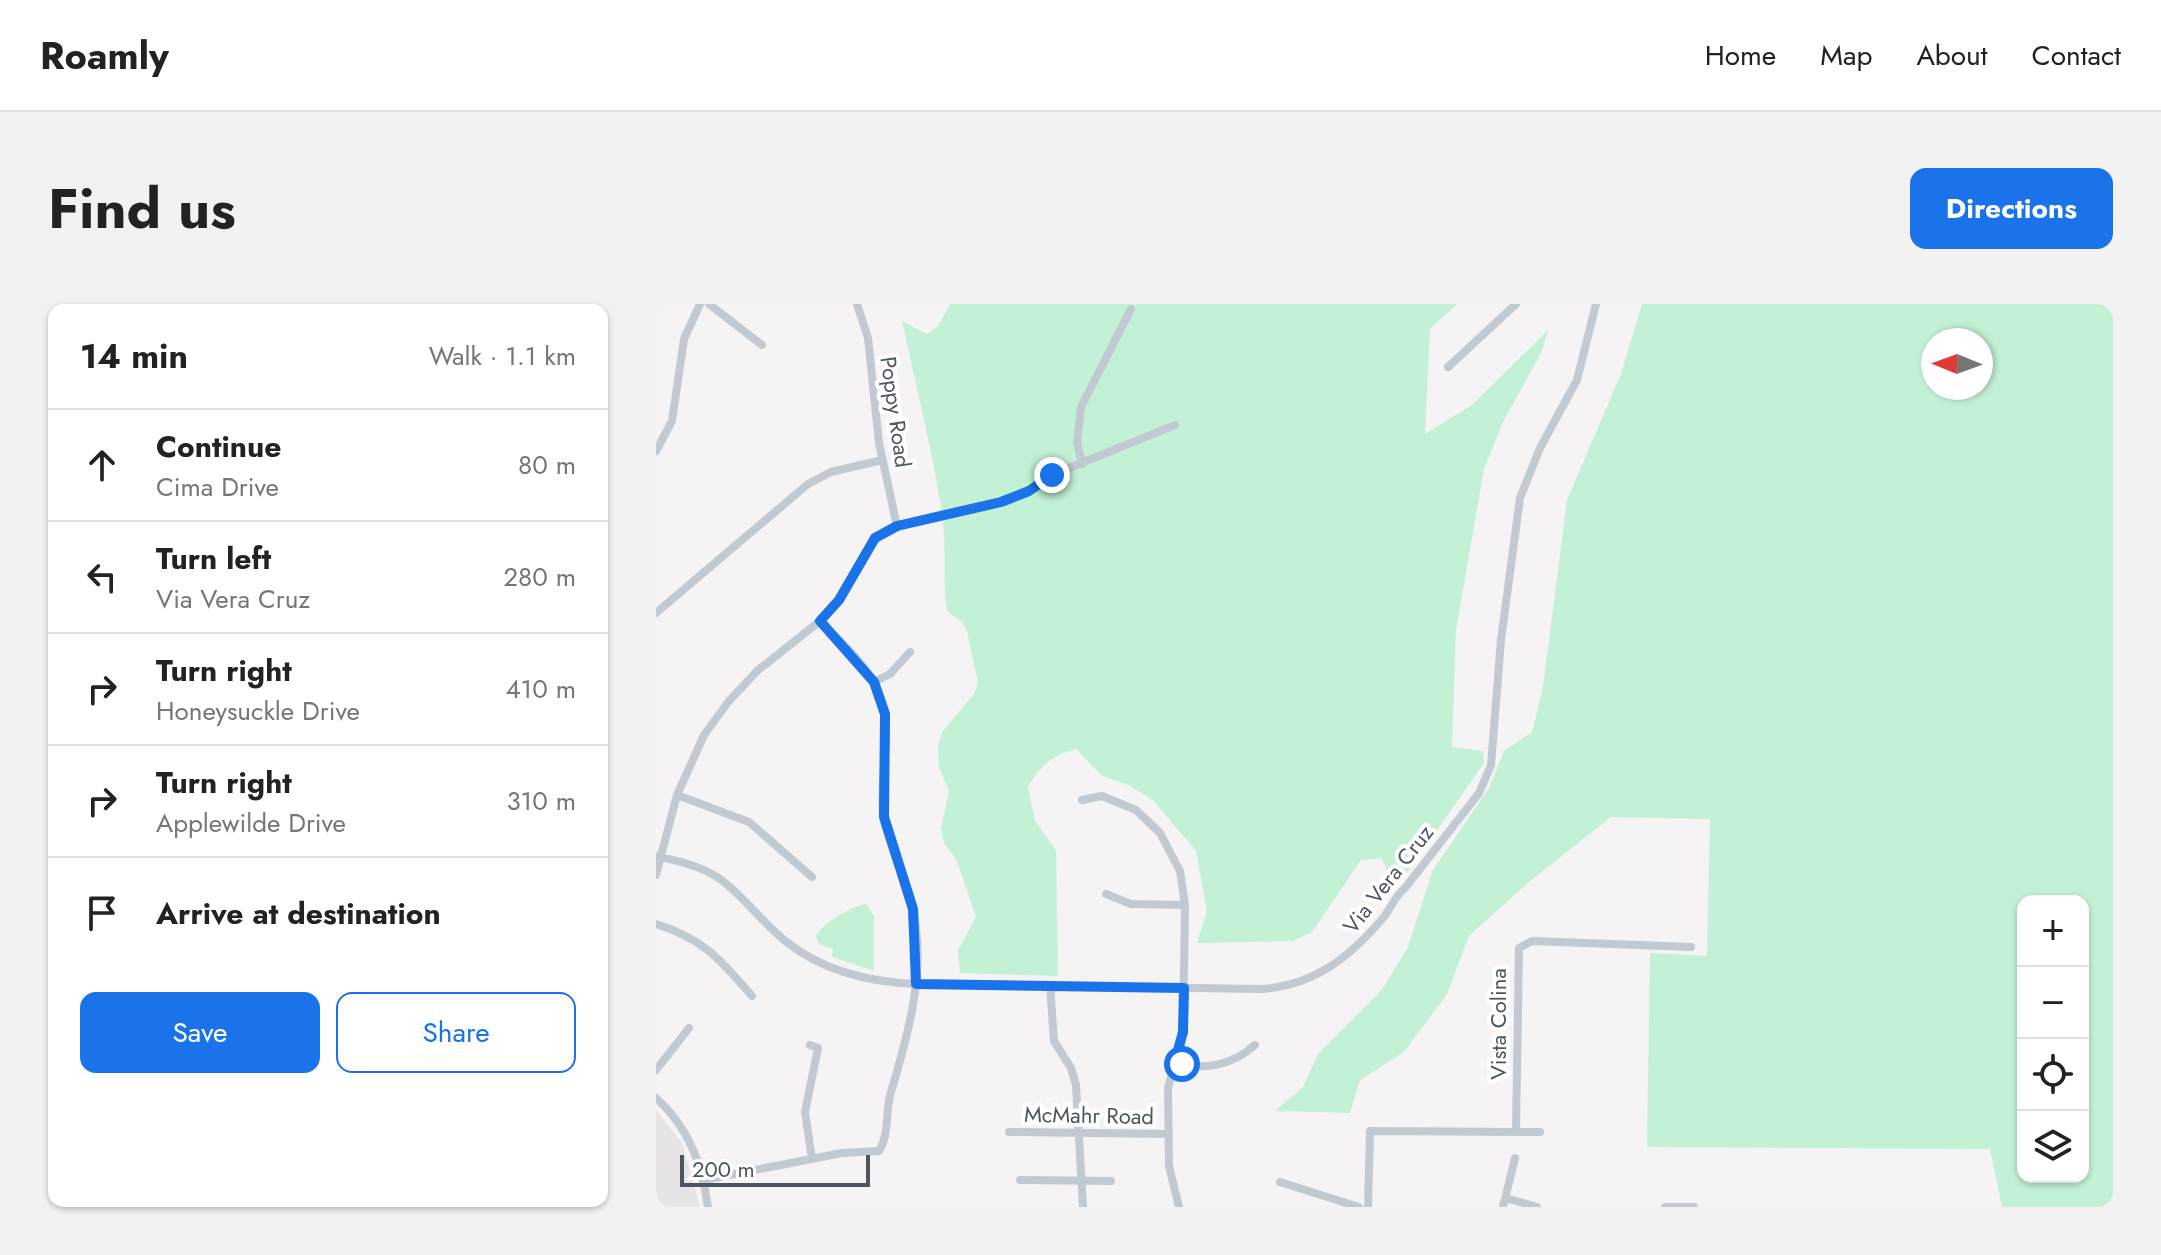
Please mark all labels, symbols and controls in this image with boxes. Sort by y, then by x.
text: Roamly [40,28,169,83]
text: Home [1705,35,1776,76]
text: Map [1820,35,1872,76]
text: About [1916,35,1988,76]
text: Contact [2032,35,2121,76]
text: Find us [48,168,236,249]
button: Directions [1910,168,2113,249]
north arrow [1921,328,1993,400]
text: 14 min [80,332,188,381]
text: Walk · 1.1 km [429,337,576,375]
street label: Poppy Road [872,354,920,470]
text: Continue [156,425,282,468]
icon: ahead [80,443,124,487]
text: 80 m [518,446,576,484]
route end [1034,457,1070,493]
text: Cima Drive [156,468,279,506]
text: Turn left [156,537,271,580]
icon: left [80,555,124,599]
text: 280 m [503,558,576,596]
text: Via Vera Cruz [156,580,310,618]
text: Turn right [156,649,292,692]
icon: right [80,667,124,711]
text: 410 m [505,670,576,708]
text: Honeysuckle Drive [156,692,360,730]
text: Turn right [156,761,292,804]
icon: right [80,779,124,823]
text: 310 m [506,782,576,820]
text: Applewilde Drive [156,804,346,842]
street label: Via Vera Cruz [1335,818,1441,940]
icon: arrive [80,891,124,935]
text: Arrive at destination [156,892,441,935]
map controls [2017,895,2089,1183]
button: + [2017,895,2089,967]
button: − [2017,967,2089,1039]
street label: Vista Colina [1482,968,1514,1080]
button: Save [80,992,320,1073]
button: Share [336,992,576,1073]
button: locate [2017,1039,2089,1111]
route start [1164,1046,1200,1082]
street label: McMahr Road [1024,1098,1154,1132]
button: layers [2017,1111,2089,1183]
scale bar [680,1151,870,1187]
text: 200 m [692,1153,755,1185]

